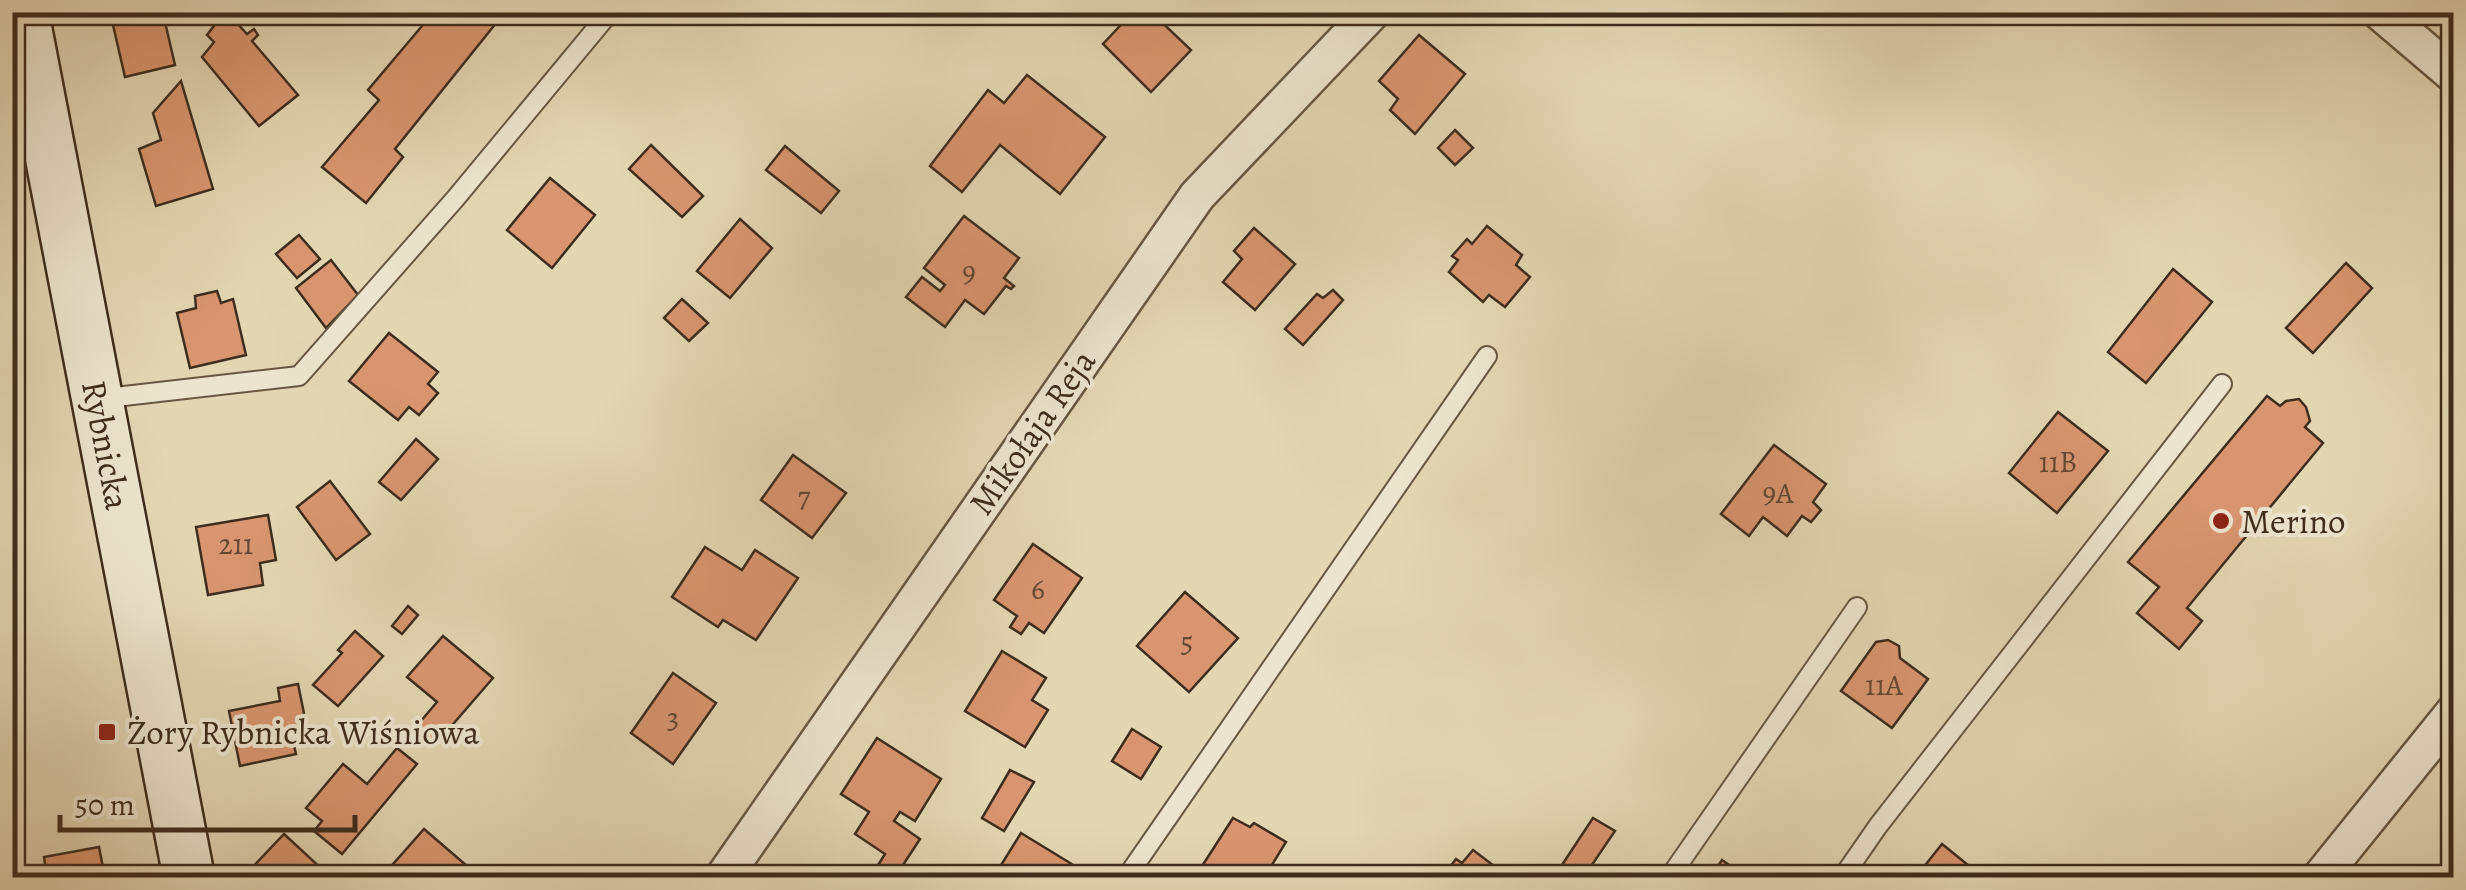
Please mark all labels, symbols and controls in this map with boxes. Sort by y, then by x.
house number: 9 [962,252,976,292]
street label: Mikołaja Reja [957,339,1107,524]
street label: Rybnicka [70,376,142,515]
house number: 11B [2039,442,2077,482]
house number: 9A [1762,473,1794,513]
house number: 7 [798,477,811,517]
place label: Merino [2241,497,2346,545]
marker: Merino [2210,510,2232,532]
house number: 211 [219,524,253,564]
house number: 6 [1031,569,1045,609]
house number: 5 [1181,622,1193,662]
house number: 11A [1865,665,1903,705]
house number: 3 [667,698,679,738]
place label: Żory Rybnicka Wiśniowa [127,708,480,756]
marker: Żory Rybnicka Wiśniowa [96,721,118,743]
scale bar [60,770,355,832]
text: 50 m [75,785,135,825]

